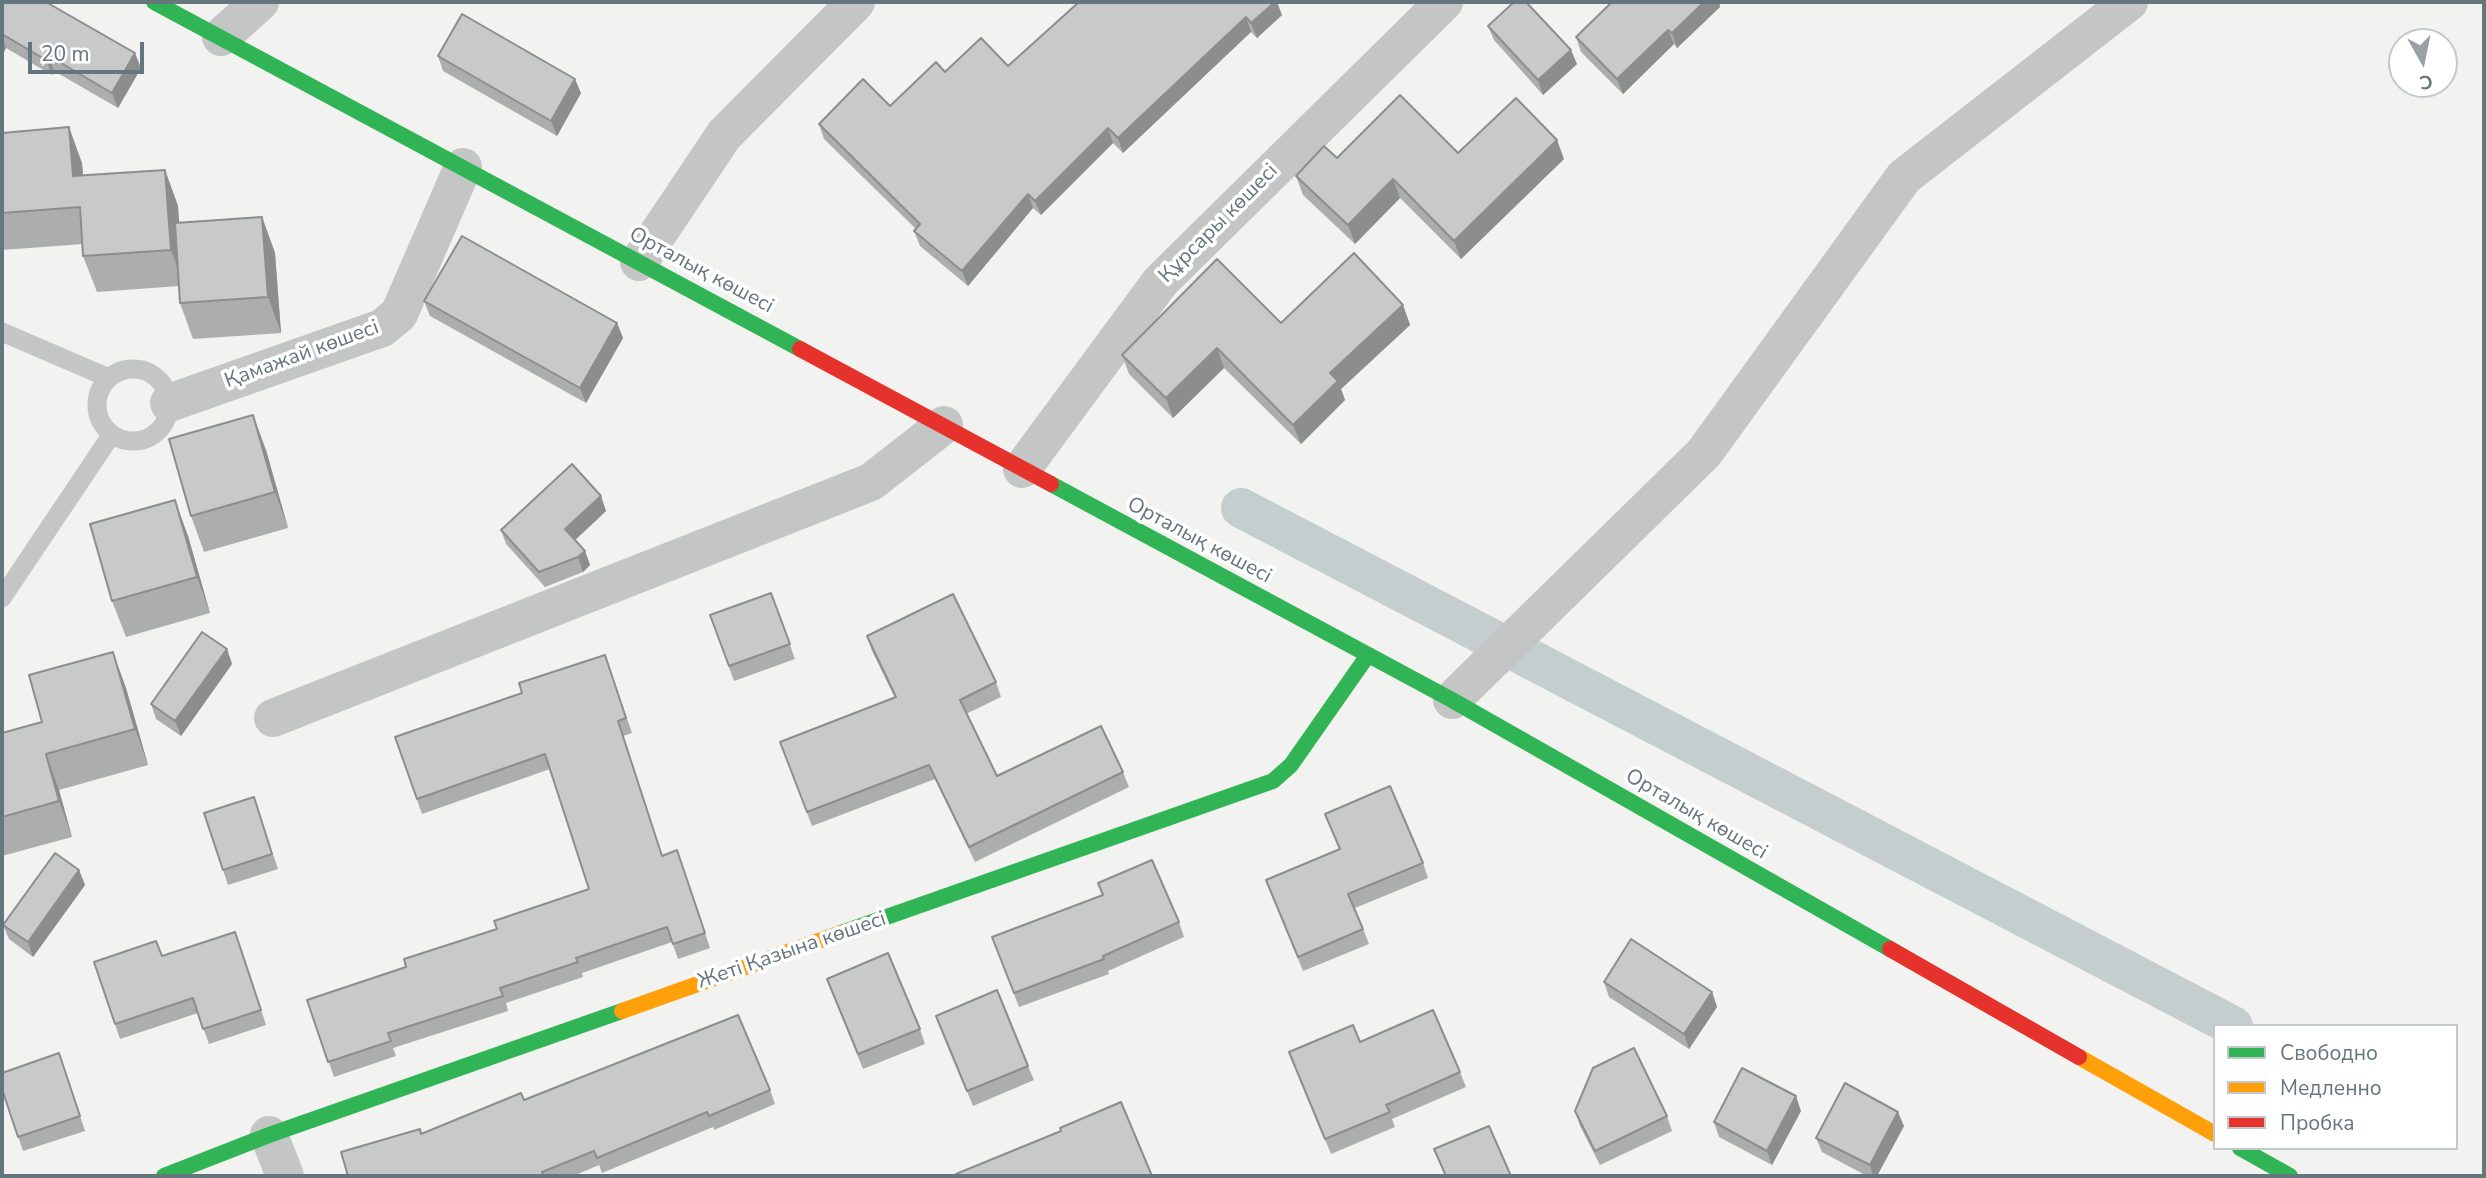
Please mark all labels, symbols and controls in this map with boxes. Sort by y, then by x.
scale bar [32,28,147,72]
north arrow [2388,28,2458,98]
text: 20 m [41,40,90,68]
text: С [2418,68,2434,96]
street label: Құрсары көшесі [1154,159,1284,289]
street label: Орталық көшесі [624,222,778,320]
street label: Қамажай көшесі [222,315,382,395]
street label: Орталық көшесі [1122,492,1276,590]
street label: Орталық көшесі [1620,764,1772,866]
street label: Жеті Қазына көшесі [694,907,890,995]
legend [2213,1024,2458,1150]
text: Свободно [2280,1039,2378,1067]
text: Медленно [2280,1074,2382,1102]
text: Пробка [2280,1109,2354,1137]

